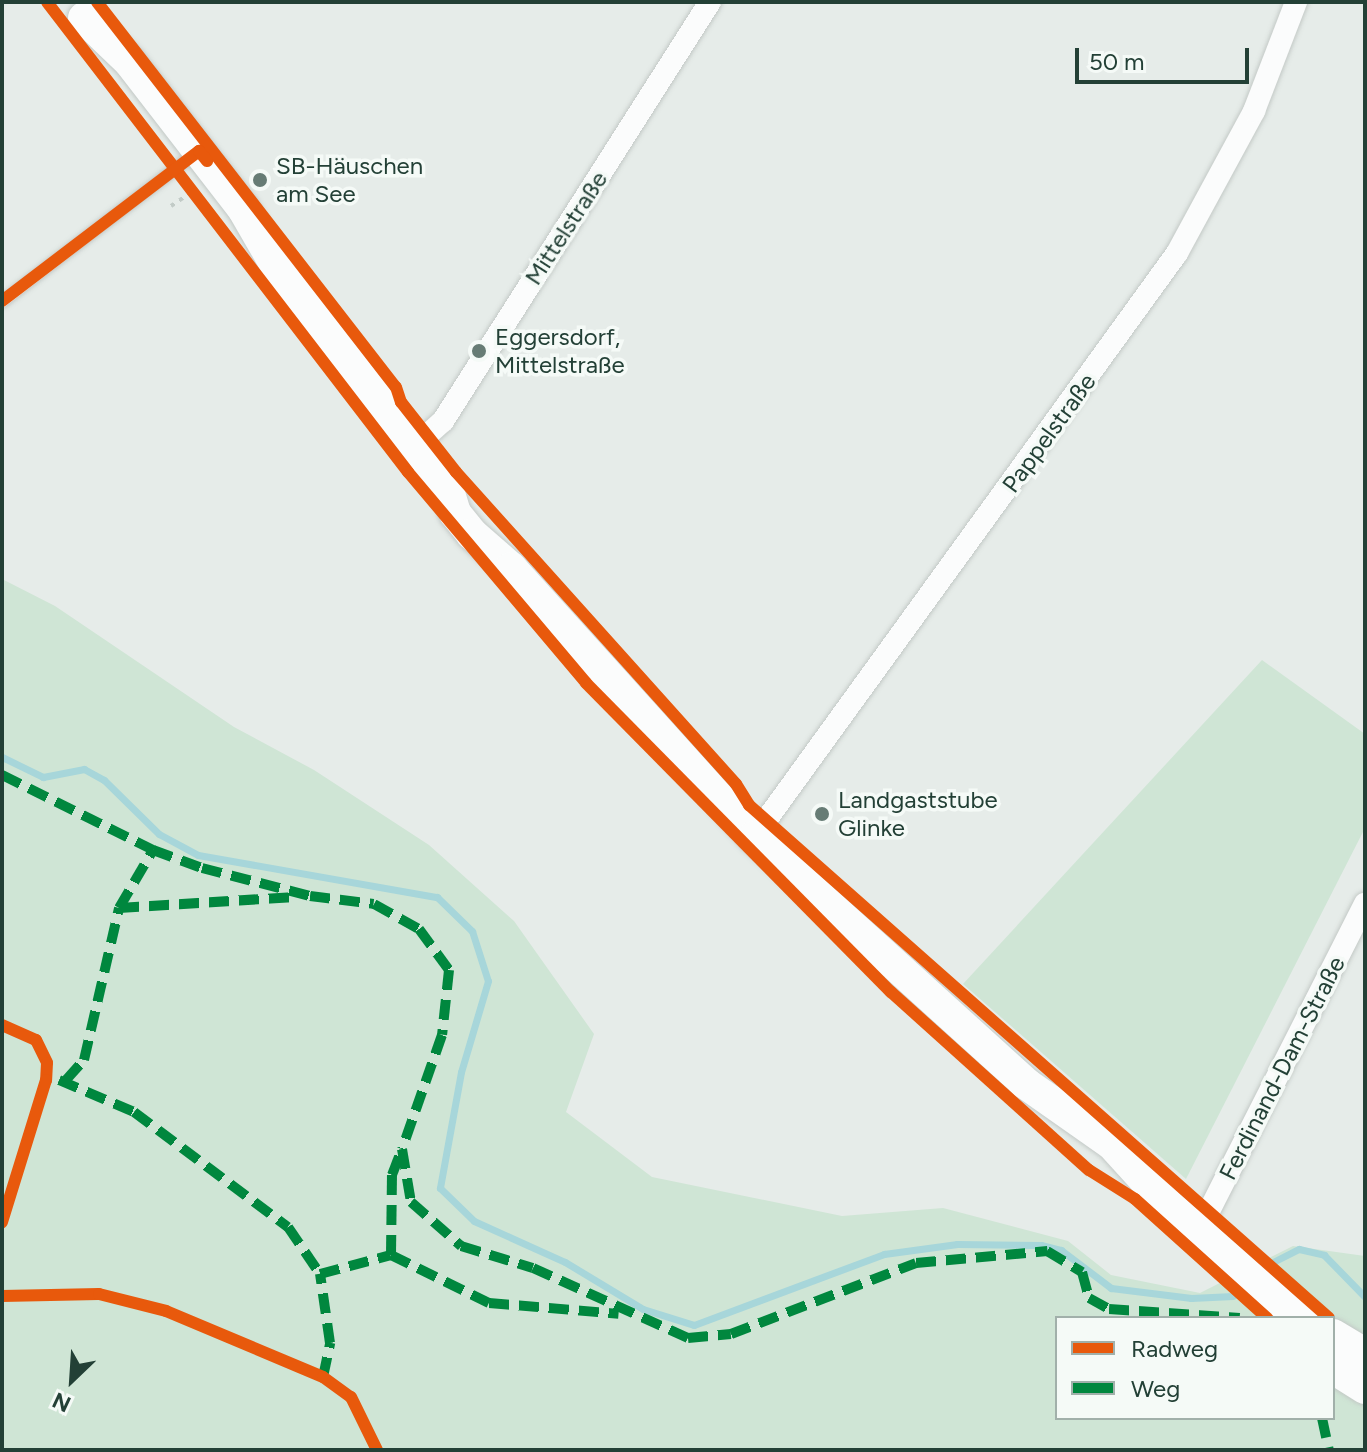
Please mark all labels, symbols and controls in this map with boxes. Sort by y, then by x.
scale bar [1079,32,1253,82]
text: 50 m [1089,47,1145,76]
place label: SB-Häuschen am See [276,152,423,208]
street label: Mittelstraße [519,166,613,290]
marker: SB-Häuschen am See [251,171,269,189]
place label: Eggersdorf, Mittelstraße [495,323,625,379]
marker: Eggersdorf, Mittelstraße [470,342,488,360]
street label: Pappelstraße [996,368,1102,498]
place label: Landgaststube Glinke [838,786,998,842]
marker: Landgaststube Glinke [813,805,831,823]
street label: Ferdinand-Dam-Straße [1213,952,1351,1184]
legend [1055,1316,1335,1420]
text: Radweg [1131,1334,1218,1363]
north arrow [32,1340,112,1420]
text: Weg [1131,1374,1180,1403]
text: N [48,1386,75,1418]

